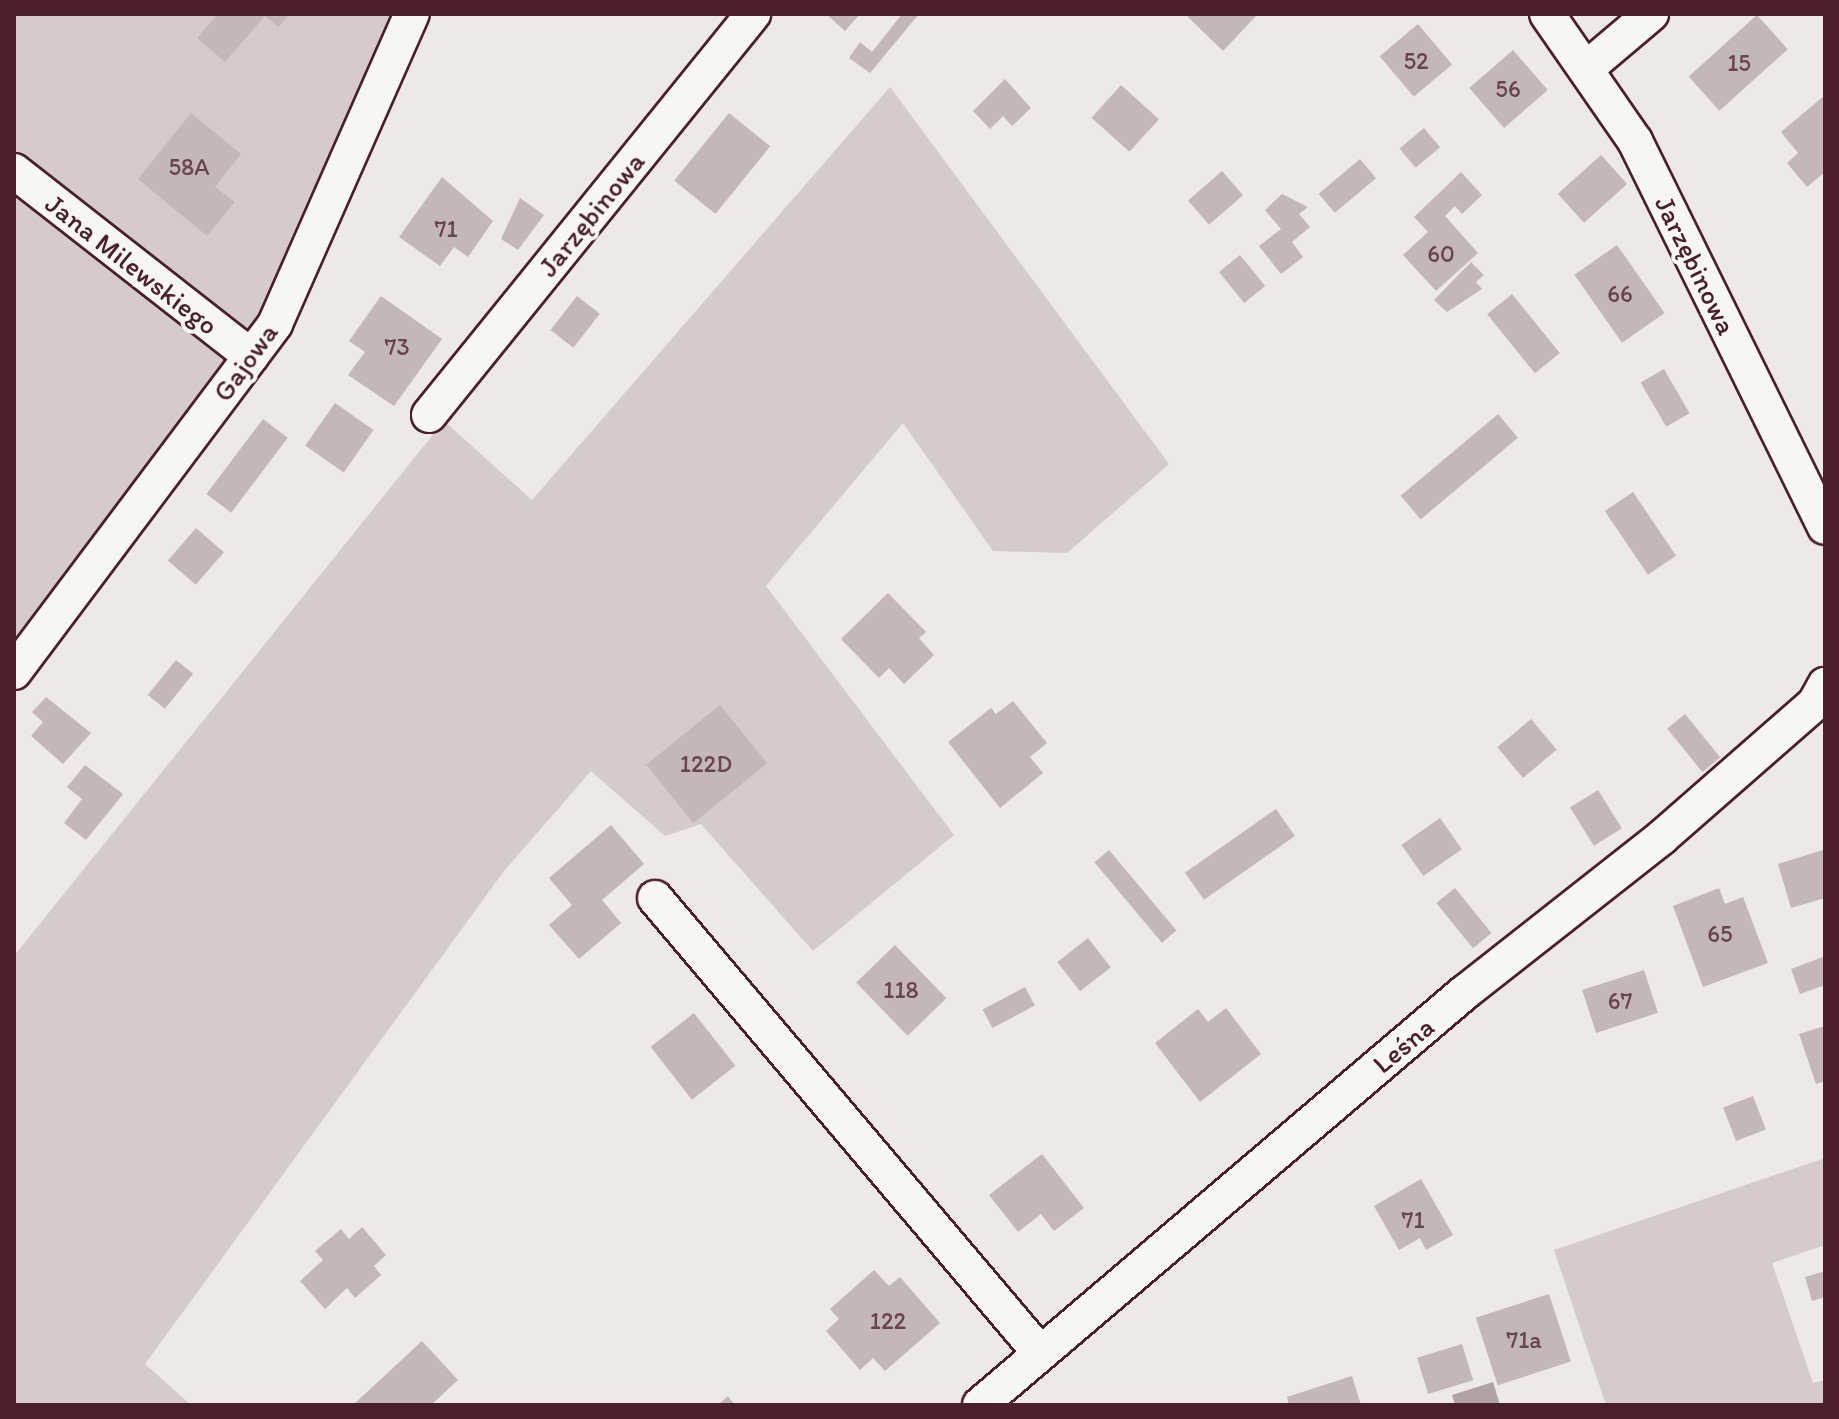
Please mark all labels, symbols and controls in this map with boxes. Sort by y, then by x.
house number: 52 [1403,47,1429,75]
house number: 15 [1727,49,1751,77]
house number: 56 [1495,75,1521,103]
street label: Jarzębinowa [531,145,651,283]
house number: 58A [168,153,210,181]
street label: Jana Milewskiego [39,186,225,342]
street label: Jarzębinowa [1648,190,1744,340]
house number: 71 [434,215,458,243]
house number: 60 [1427,240,1455,268]
house number: 66 [1607,280,1633,308]
street label: Gajowa [205,316,285,408]
house number: 73 [385,333,409,361]
house number: 122D [680,750,732,778]
house number: 65 [1707,920,1733,948]
house number: 118 [883,976,919,1004]
house number: 67 [1608,987,1632,1015]
street label: Leśna [1366,1010,1440,1080]
house number: 71 [1401,1206,1425,1234]
house number: 122 [870,1307,906,1335]
house number: 71a [1506,1326,1542,1354]

